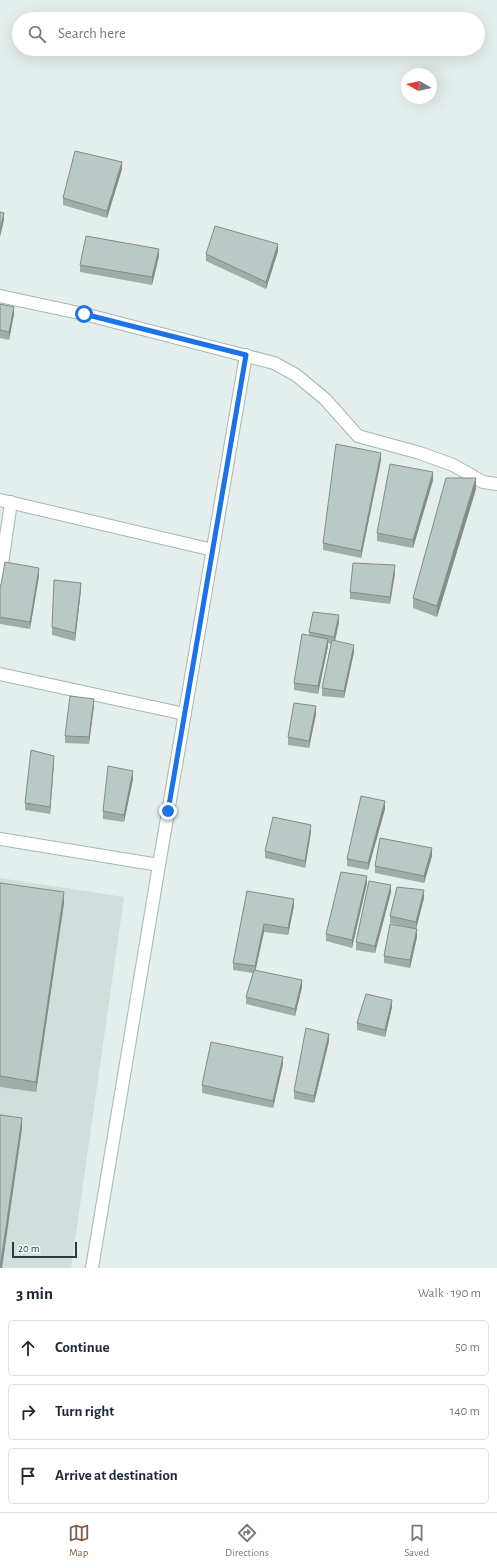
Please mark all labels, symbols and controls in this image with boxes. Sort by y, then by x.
search box [12,12,485,56]
icon: search [26,23,48,45]
text: Search here [58,26,126,41]
north arrow [401,68,437,104]
route start [75,305,93,323]
route end [159,802,177,820]
scale bar [12,1240,77,1259]
text: 20 m [18,1243,39,1254]
text: 3 min [16,1285,53,1302]
text: Walk · 190 m [418,1287,481,1300]
icon: ahead [17,1337,39,1359]
text: Continue [55,1340,110,1355]
text: 50 m [455,1341,480,1354]
icon: right [17,1401,39,1423]
text: Turn right [55,1404,114,1419]
text: 140 m [450,1405,480,1418]
icon: arrive [17,1465,39,1487]
text: Arrive at destination [55,1468,178,1483]
tab: Map [68,1522,90,1559]
tab: Directions [225,1522,269,1559]
tab: Saved [404,1522,429,1559]

